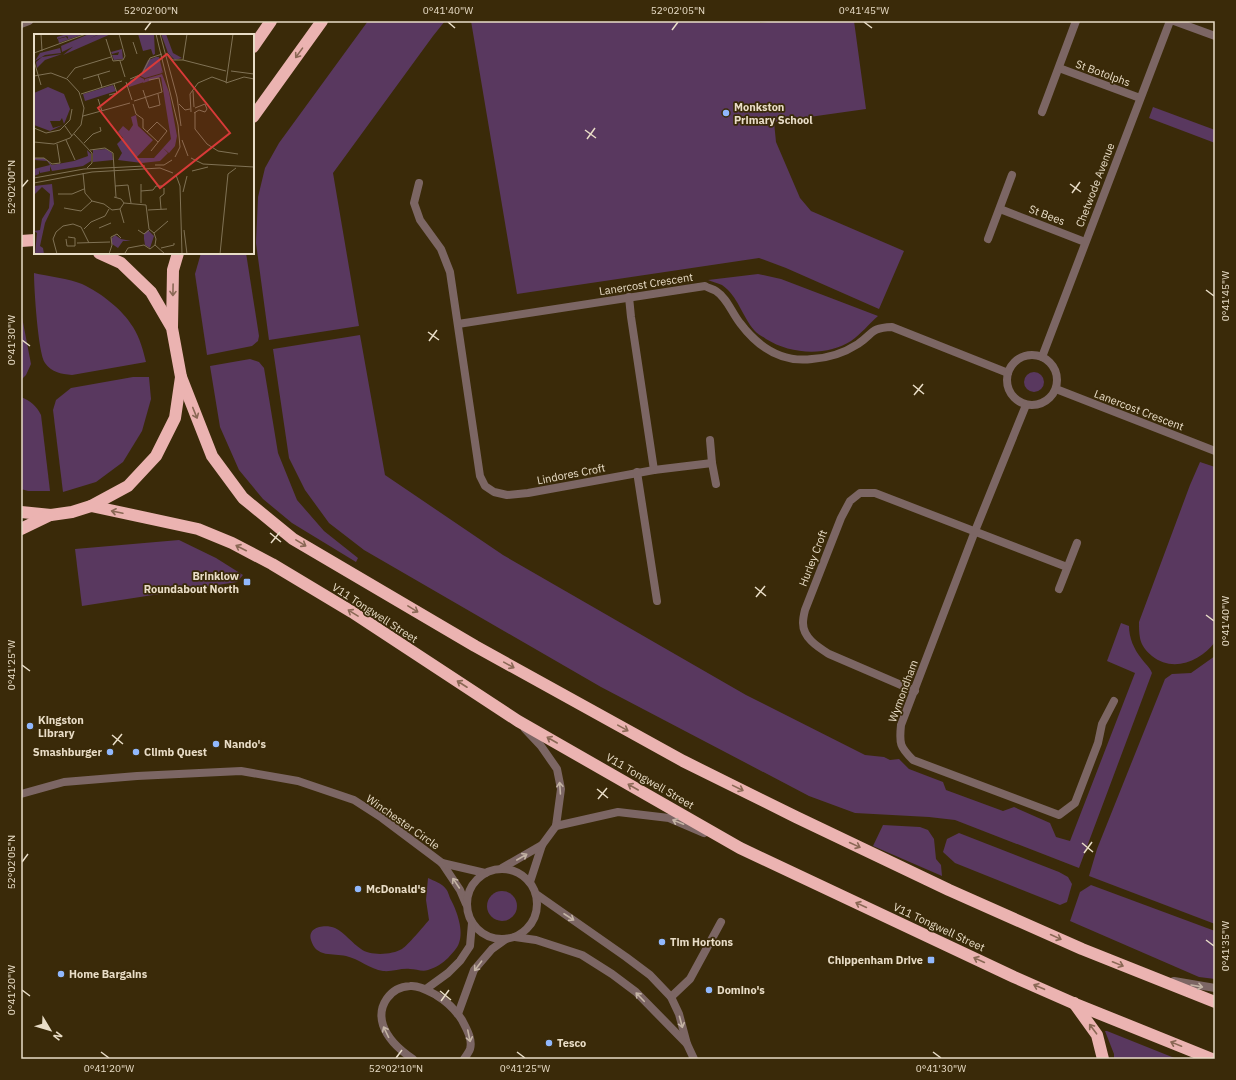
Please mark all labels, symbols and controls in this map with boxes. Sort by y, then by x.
text: 52°02'00"N [124,4,178,17]
text: 0°41'40"W [423,4,473,17]
text: 52°02'05"N [651,4,705,17]
text: 0°41'45"W [839,4,889,17]
inset map [34,34,254,254]
one-way arrow [295,47,303,58]
street label: St Botolphs [1074,57,1132,89]
place label: Monkston Primary School [734,100,813,127]
marker: Monkston Primary School [721,108,731,118]
street label: Chetwode Avenue [1072,141,1118,229]
text: 52°02'00"N [5,160,18,214]
street label: St Bees [1027,202,1067,228]
street label: Lanercost Crescent [598,270,694,298]
text: 0°41'45"W [1219,271,1232,321]
one-way arrow [169,283,177,296]
text: 0°41'30"W [5,315,18,365]
street label: Lanercost Crescent [1092,386,1186,434]
one-way arrow [192,406,199,418]
street label: Lindores Croft [536,460,607,487]
one-way arrow [111,507,124,515]
street label: Hurley Croft [796,528,830,588]
one-way arrow [295,540,307,548]
one-way arrow [235,544,247,551]
place label: Brinklow Roundabout North [144,569,240,596]
marker: Brinklow Roundabout North [242,577,252,587]
street label: V11 Tongwell Street [329,580,421,646]
text: 0°41'40"W [1219,596,1232,646]
one-way arrow [407,606,419,614]
one-way arrow [348,609,359,617]
text: 0°41'25"W [5,640,18,690]
street label: Wymondham [885,658,921,724]
one-way arrow [503,662,515,669]
one-way arrow [456,680,468,688]
place label: Kingston Library [38,713,84,740]
marker: Kingston Library [25,721,35,731]
one-way arrow [616,724,628,732]
one-way arrow [546,736,558,744]
place label: Nando's [224,737,266,751]
marker: Nando's [211,739,221,749]
place label: Smashburger [33,745,103,759]
place label: Climb Quest [144,745,207,759]
marker: Smashburger [105,747,115,757]
marker: Climb Quest [131,747,141,757]
street label: V11 Tongwell Street [603,750,697,812]
one-way arrow [556,782,563,795]
one-way arrow [627,782,639,790]
one-way arrow [731,785,743,792]
street label: Winchester Circle [364,791,442,853]
one-way arrow [672,818,684,826]
text: 52°02'05"N [5,835,18,889]
one-way arrow [848,842,860,849]
one-way arrow [516,852,528,860]
one-way arrow [452,878,460,889]
place label: McDonald's [366,882,426,896]
marker: McDonald's [353,884,363,894]
street label: V11 Tongwell Street [891,900,987,954]
one-way arrow [856,901,868,908]
one-way arrow [563,912,574,921]
text: 0°41'35"W [1219,921,1232,971]
one-way arrow [1050,934,1062,941]
place label: Tim Hortons [670,935,734,949]
marker: Tim Hortons [657,937,667,947]
place label: Chippenham Drive [828,953,923,967]
marker: Chippenham Drive [926,955,936,965]
one-way arrow [973,956,985,963]
one-way arrow [1112,960,1124,968]
one-way arrow [474,961,482,972]
text: 0°41'20"W [5,965,18,1015]
place label: Home Bargains [69,967,148,981]
marker: Home Bargains [56,969,66,979]
one-way arrow [1190,982,1203,990]
place label: Domino's [717,983,765,997]
one-way arrow [1033,983,1045,991]
marker: Domino's [704,985,714,995]
one-way arrow [635,992,645,1002]
north arrow [30,1010,70,1050]
one-way arrow [678,1015,686,1028]
one-way arrow [1089,1023,1097,1034]
one-way arrow [382,1026,389,1038]
text: N [50,1029,66,1044]
one-way arrow [465,1029,473,1042]
place label: Tesco [557,1036,586,1050]
marker: Tesco [544,1038,554,1048]
one-way arrow [1170,1040,1182,1048]
text: 0°41'20"W [84,1062,134,1075]
text: 52°02'10"N [369,1062,423,1075]
text: 0°41'25"W [500,1062,550,1075]
text: 0°41'30"W [916,1062,966,1075]

